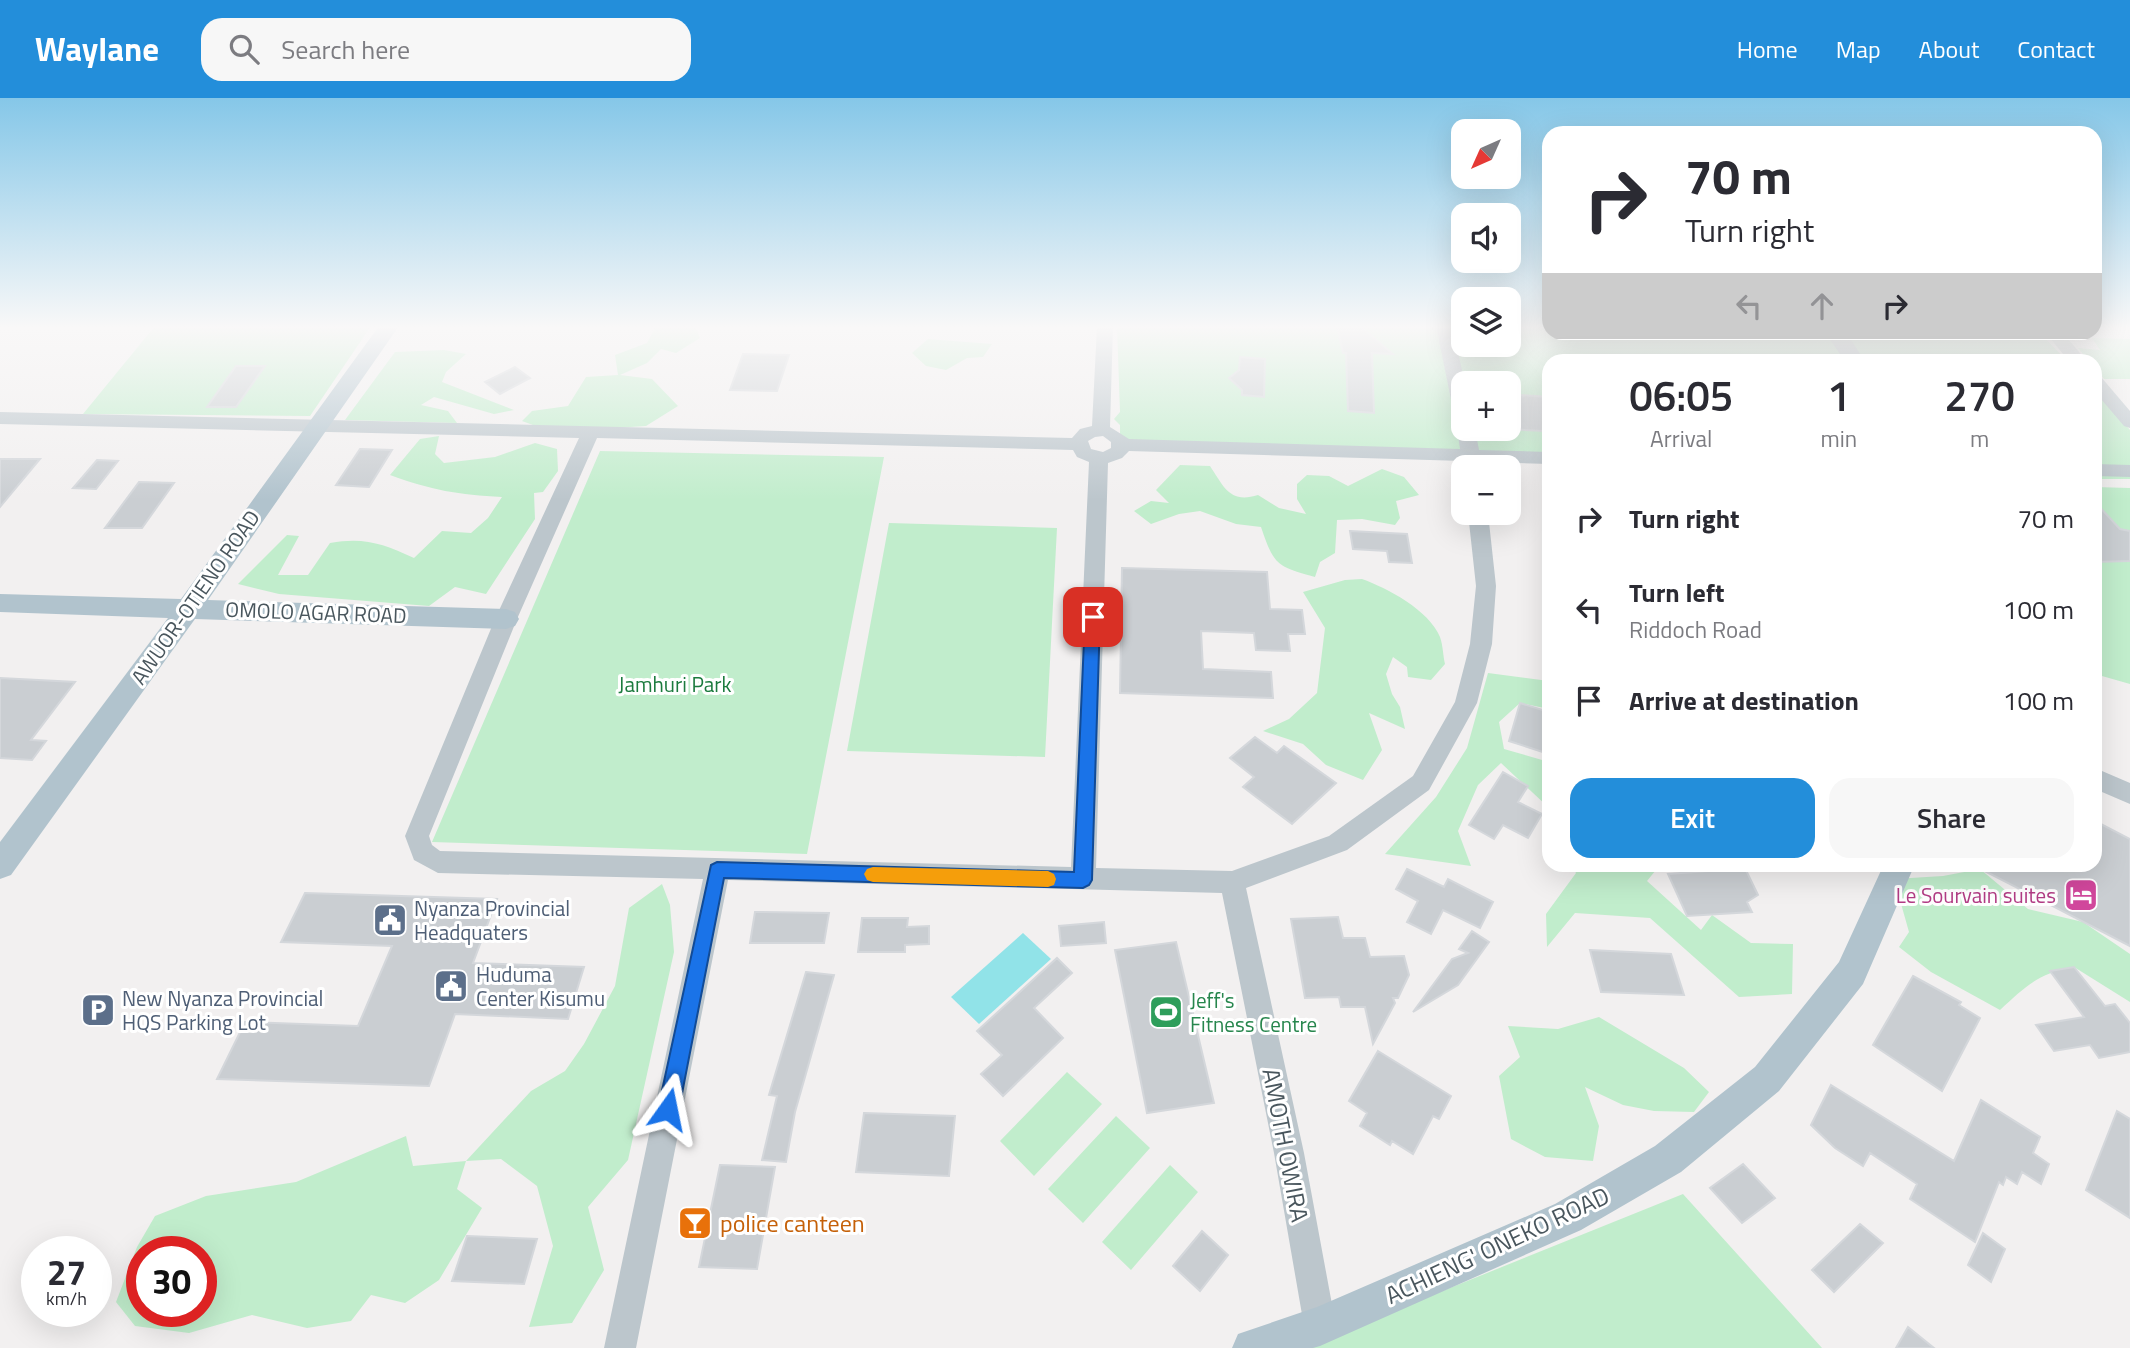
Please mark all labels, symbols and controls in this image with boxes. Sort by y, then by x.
search box [201,18,691,81]
text: Waylane [35,24,159,74]
icon: search [225,30,263,68]
text: Search here [281,30,410,69]
text: Home [1737,31,1798,67]
text: Map [1836,31,1881,67]
text: About [1919,31,1979,67]
text: Contact [2017,31,2095,67]
north arrow [1451,119,1521,189]
map controls [1451,119,1521,525]
text: 70 m [1685,138,1792,213]
icon: right [1570,154,1661,245]
button: sound [1451,203,1521,273]
text: Turn right [1685,206,1814,254]
button: layers [1451,287,1521,357]
icon: left [1730,287,1768,325]
icon: ahead [1803,287,1841,325]
icon: right [1876,287,1914,325]
text: 06:05 [1629,363,1733,427]
text: 1 [1827,363,1851,427]
text: 270 [1944,363,2015,427]
button: + [1451,371,1521,441]
text: Arrival [1650,421,1712,456]
text: min [1820,421,1857,456]
text: m [1970,421,1989,456]
button: − [1451,455,1521,525]
text: Turn right [1629,499,1740,538]
text: 70 m [2017,499,2074,538]
icon: right [1570,500,1608,538]
street label: AWUOR-OTIENO ROAD [123,503,267,691]
text: Turn left [1629,573,1724,612]
pin [1063,587,1123,647]
text: 100 m [2003,590,2074,629]
icon: left [1570,591,1608,629]
street label: OMOLO AGAR ROAD [225,593,407,631]
icon: arrive [1074,598,1112,636]
text: Riddoch Road [1629,612,1762,647]
park label: Jamhuri Park [618,668,732,700]
text: Arrive at destination [1629,681,1859,720]
text: 100 m [2003,681,2074,720]
icon: arrive [1570,682,1608,720]
button: Exit [1570,778,1815,858]
button: Share [1829,778,2074,858]
hotel icon: Le Sourvain suites [2062,876,2100,914]
place label: Le Sourvain suites [1896,879,2056,911]
place label: Nyanza Provincial Headquaters [414,892,570,948]
public building icon: Nyanza Provincial Headquaters [371,901,409,939]
place label: Huduma Center Kisumu [476,958,605,1014]
public building icon: Huduma Center Kisumu [432,967,470,1005]
place label: New Nyanza Provincial HQS Parking Lot [122,982,323,1038]
place label: Jeff's Fitness Centre [1190,984,1317,1040]
parking icon: New Nyanza Provincial HQS Parking Lot [79,991,117,1029]
sports icon: Jeff's Fitness Centre [1147,993,1185,1031]
street label: AMOTH OWIRA [1253,1065,1319,1225]
position arrow [631,1072,705,1146]
street label: ACHIENG' ONEKO ROAD [1379,1177,1615,1313]
bar icon: police canteen [676,1204,714,1242]
place label: police canteen [720,1205,865,1241]
speed limit sign: 30 [126,1236,217,1327]
text: 27 [47,1245,86,1299]
text: km/h [46,1285,87,1312]

